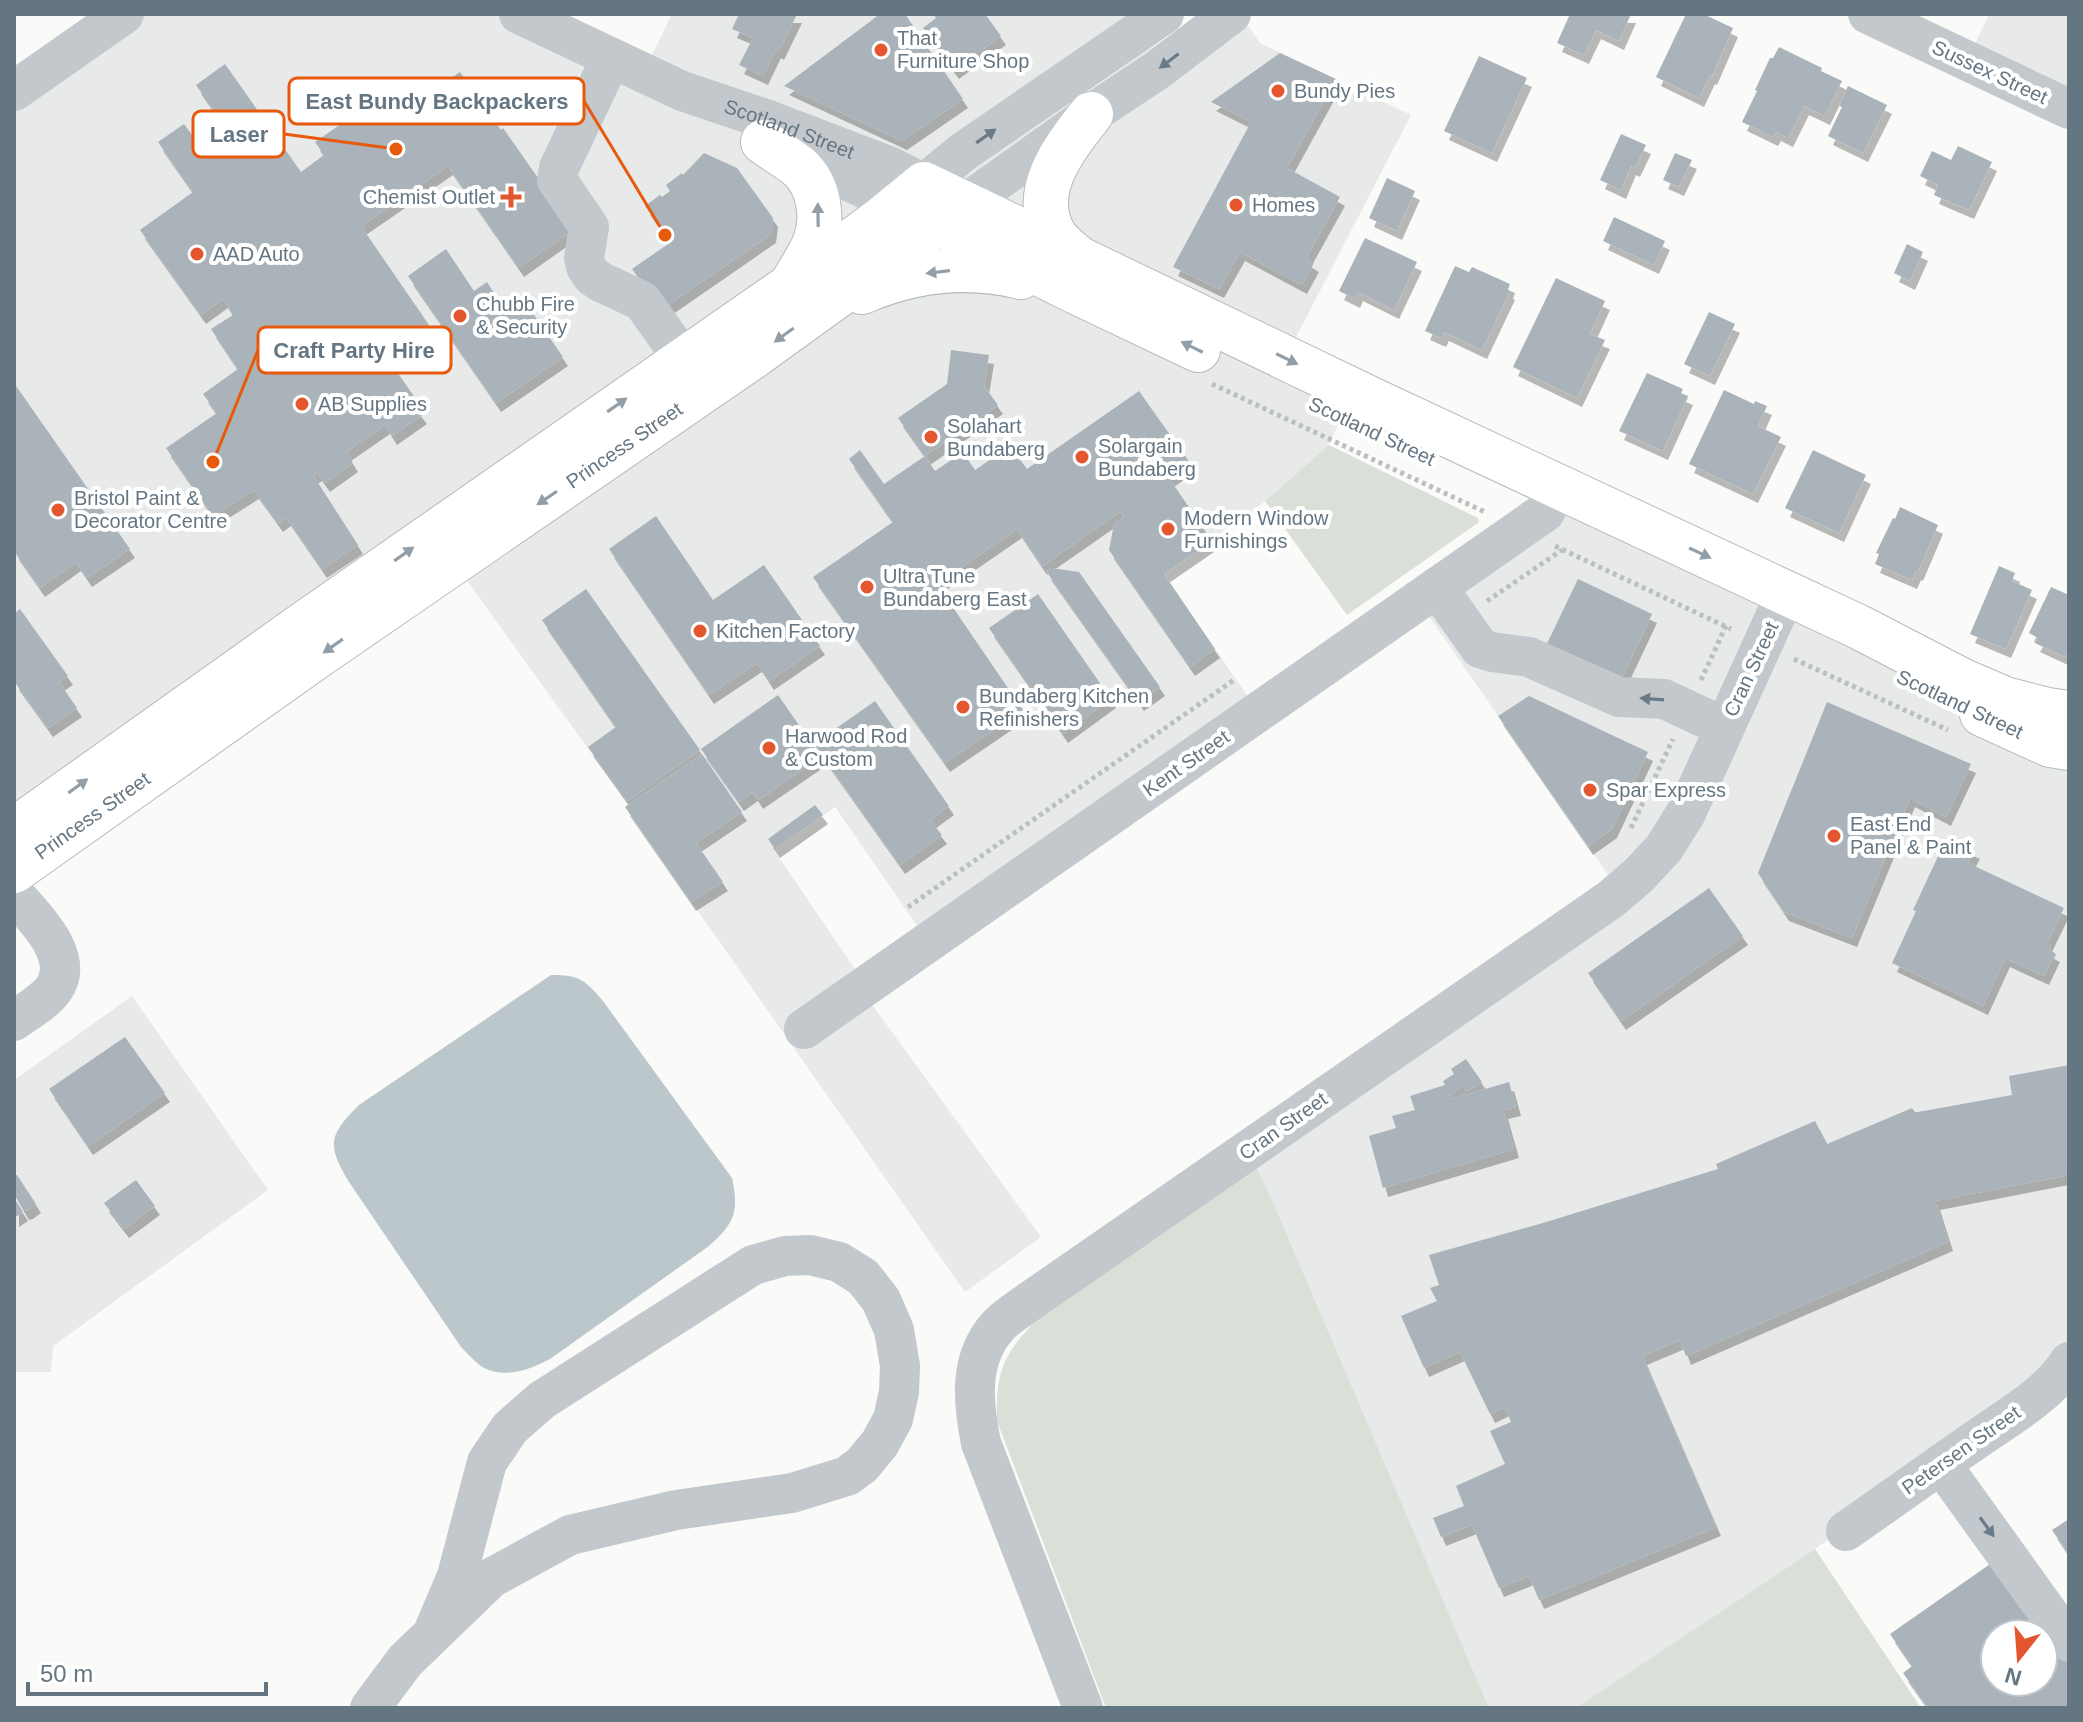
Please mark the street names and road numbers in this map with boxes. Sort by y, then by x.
street label: Sussex Street [1929,36,2051,108]
street label: Scotland Street [721,95,858,163]
street label: Scotland Street [1305,392,1439,470]
street label: Princess Street [562,398,687,493]
street label: Cran Street [1719,618,1783,720]
street label: Scotland Street [1893,665,2027,743]
street label: Kent Street [1139,725,1234,801]
street label: Princess Street [31,767,154,864]
street label: Cran Street [1235,1087,1332,1164]
street label: Petersen Street [1898,1401,2025,1499]

